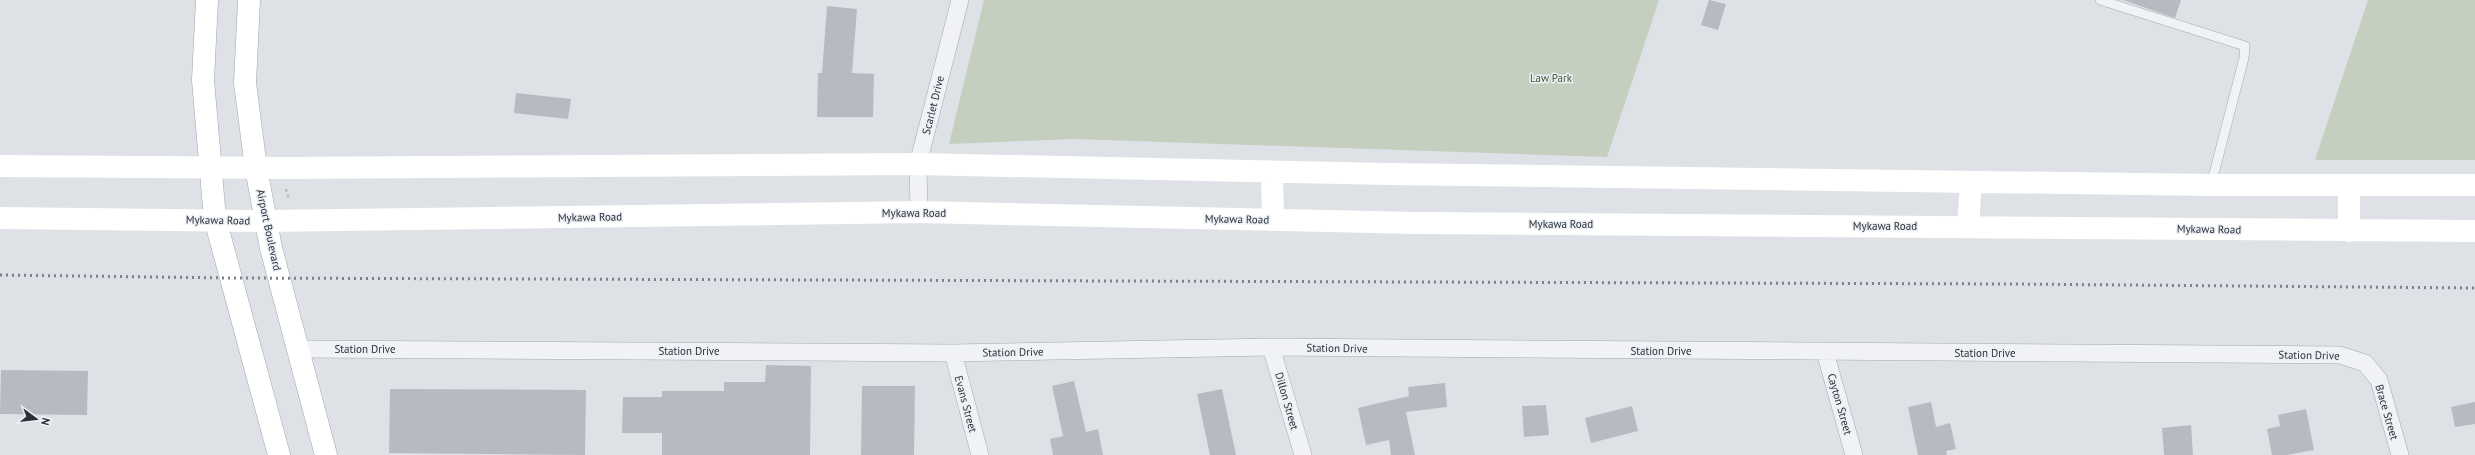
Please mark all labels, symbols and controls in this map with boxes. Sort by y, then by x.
park label: Law Park [1530,71,1573,85]
street label: Scarlet Drive [919,74,947,136]
street label: Airport Boulevard [254,188,284,272]
street label: Mykawa Road [882,206,946,220]
street label: Mykawa Road [558,209,622,225]
street label: Mykawa Road [1205,211,1269,227]
street label: Mykawa Road [186,212,250,228]
street label: Mykawa Road [1529,217,1593,231]
street label: Mykawa Road [1853,219,1917,233]
street label: Mykawa Road [2177,221,2241,237]
street label: Station Drive [1306,340,1368,356]
street label: Station Drive [334,342,396,356]
street label: Station Drive [658,344,720,358]
street label: Station Drive [982,344,1044,360]
street label: Station Drive [1630,344,1692,358]
street label: Station Drive [1954,346,2016,360]
street label: Station Drive [2278,347,2340,363]
street label: Dillon Street [1272,370,1302,432]
street label: Cayton Street [1825,372,1856,437]
street label: Evans Street [952,374,980,434]
street label: Brace Street [2372,383,2402,442]
north arrow [16,399,56,439]
text: N [38,416,53,427]

